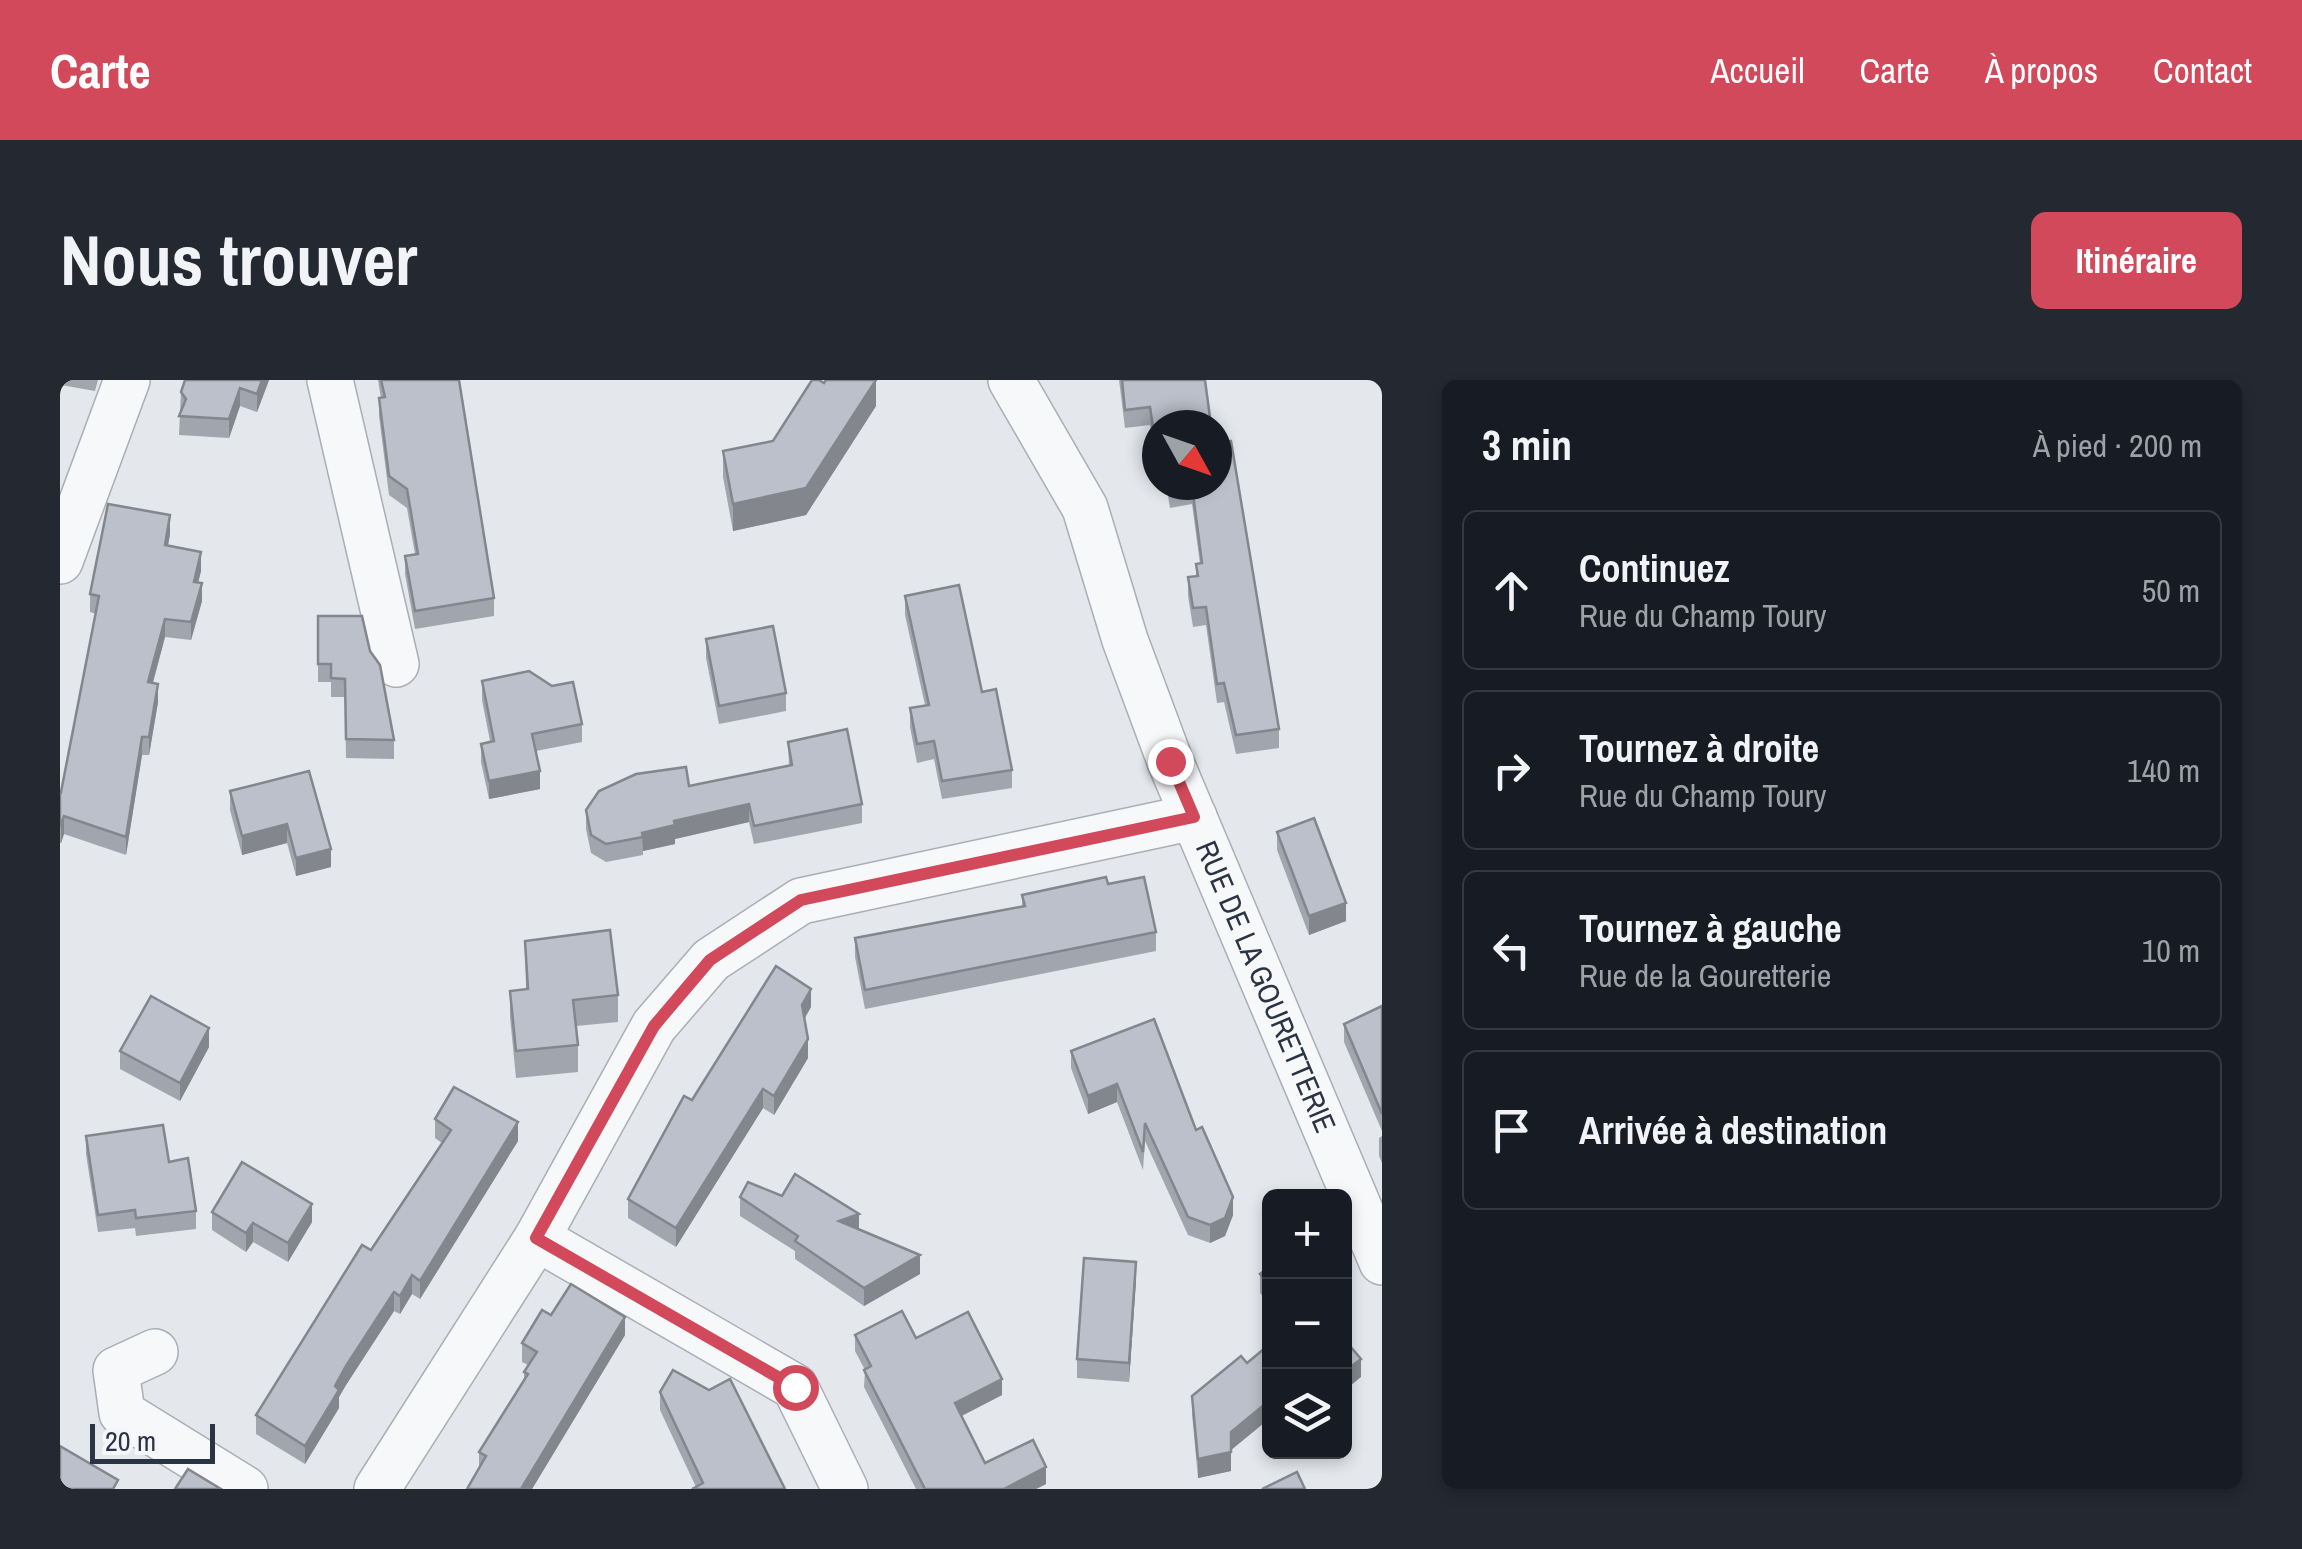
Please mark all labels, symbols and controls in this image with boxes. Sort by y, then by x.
text: Carte [50,38,151,103]
text: Accueil [1710,47,1805,94]
text: Carte [1860,47,1930,94]
text: À propos [1985,47,2098,94]
text: Contact [2153,47,2252,94]
button: Itinéraire [2031,212,2242,309]
text: Nous trouver [60,213,417,307]
north arrow [1142,410,1232,500]
text: 3 min [1482,417,1572,473]
text: À pied · 200 m [2033,424,2202,467]
text: Continuez [1579,543,1730,594]
icon: ahead [1484,563,1539,618]
text: 50 m [2142,569,2200,612]
text: Rue du Champ Toury [1579,594,1827,637]
text: Tournez à droite [1579,723,1819,774]
route end [1148,739,1194,785]
icon: right [1484,743,1539,798]
text: 140 m [2127,749,2200,792]
text: Rue du Champ Toury [1579,774,1827,817]
street label: RUE DE LA GOURETTERIE [1187,834,1346,1138]
text: Tournez à gauche [1579,903,1842,954]
icon: left [1484,923,1539,978]
text: 10 m [2142,929,2200,972]
text: Rue de la Gouretterie [1579,954,1831,997]
icon: arrive [1484,1103,1539,1158]
text: Arrivée à destination [1579,1105,1887,1156]
map controls [1262,1189,1352,1459]
button: + [1262,1189,1352,1279]
button: − [1262,1279,1352,1369]
route start [773,1365,819,1411]
button: layers [1262,1369,1352,1459]
scale bar [90,1419,215,1464]
text: 20 m [105,1422,156,1460]

